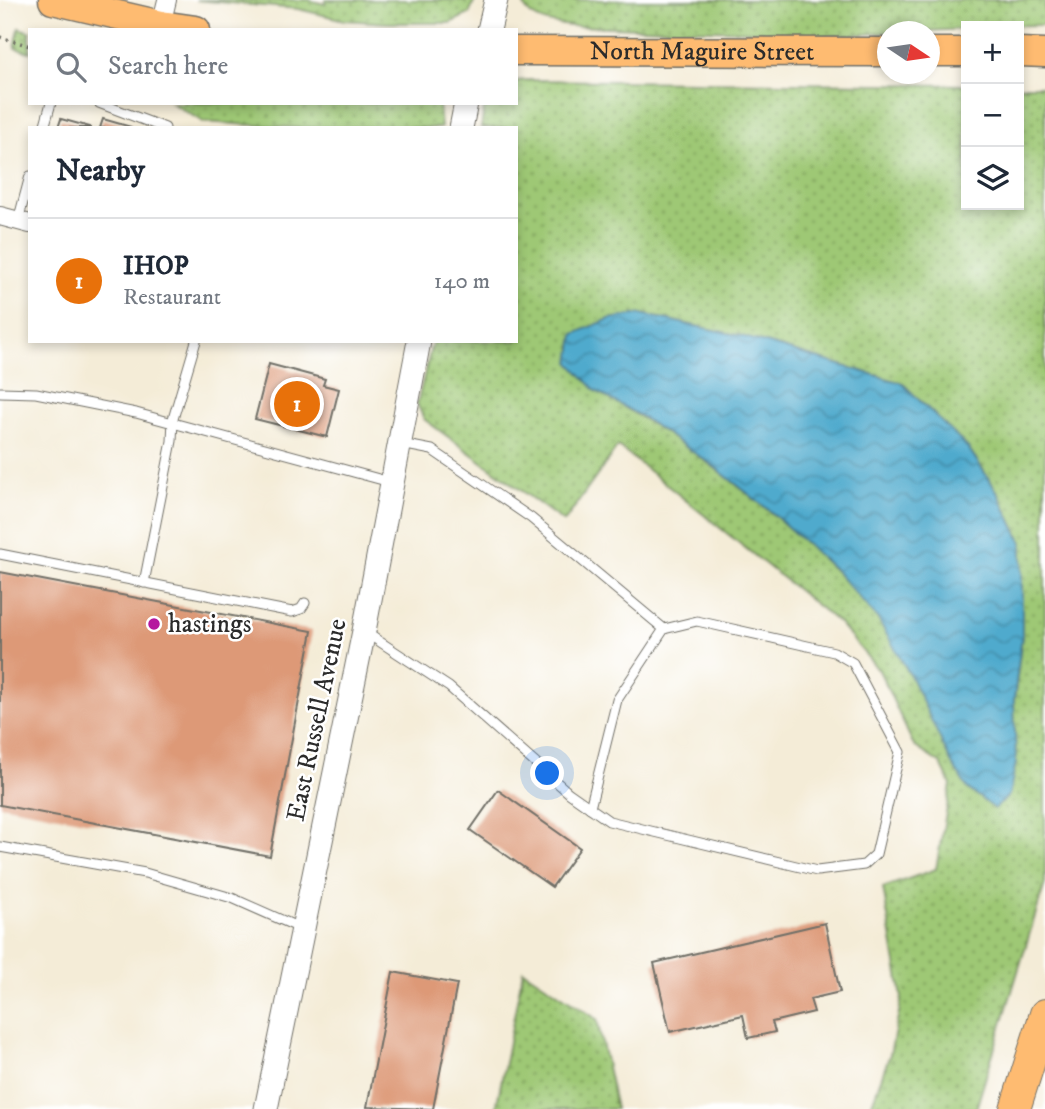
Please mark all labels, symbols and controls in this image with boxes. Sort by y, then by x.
north arrow [877,21,940,84]
map controls [961,21,1024,210]
button: + [961,21,1024,84]
search box [28,28,518,105]
street label: North Maguire Street [590,35,814,68]
icon: search [52,48,90,86]
text: Search here [108,50,228,83]
button: − [961,84,1024,147]
button: layers [961,147,1024,210]
text: Nearby [56,153,145,190]
text: IHOP [123,250,188,283]
text: 1 [75,267,83,296]
text: 140 m [434,267,490,296]
text: Restaurant [123,283,221,312]
pin: 1 [274,378,320,430]
place label: hastings [168,608,251,641]
marker: hastings [146,616,162,632]
street label: East Russell Avenue [279,616,355,824]
your location [530,756,564,790]

